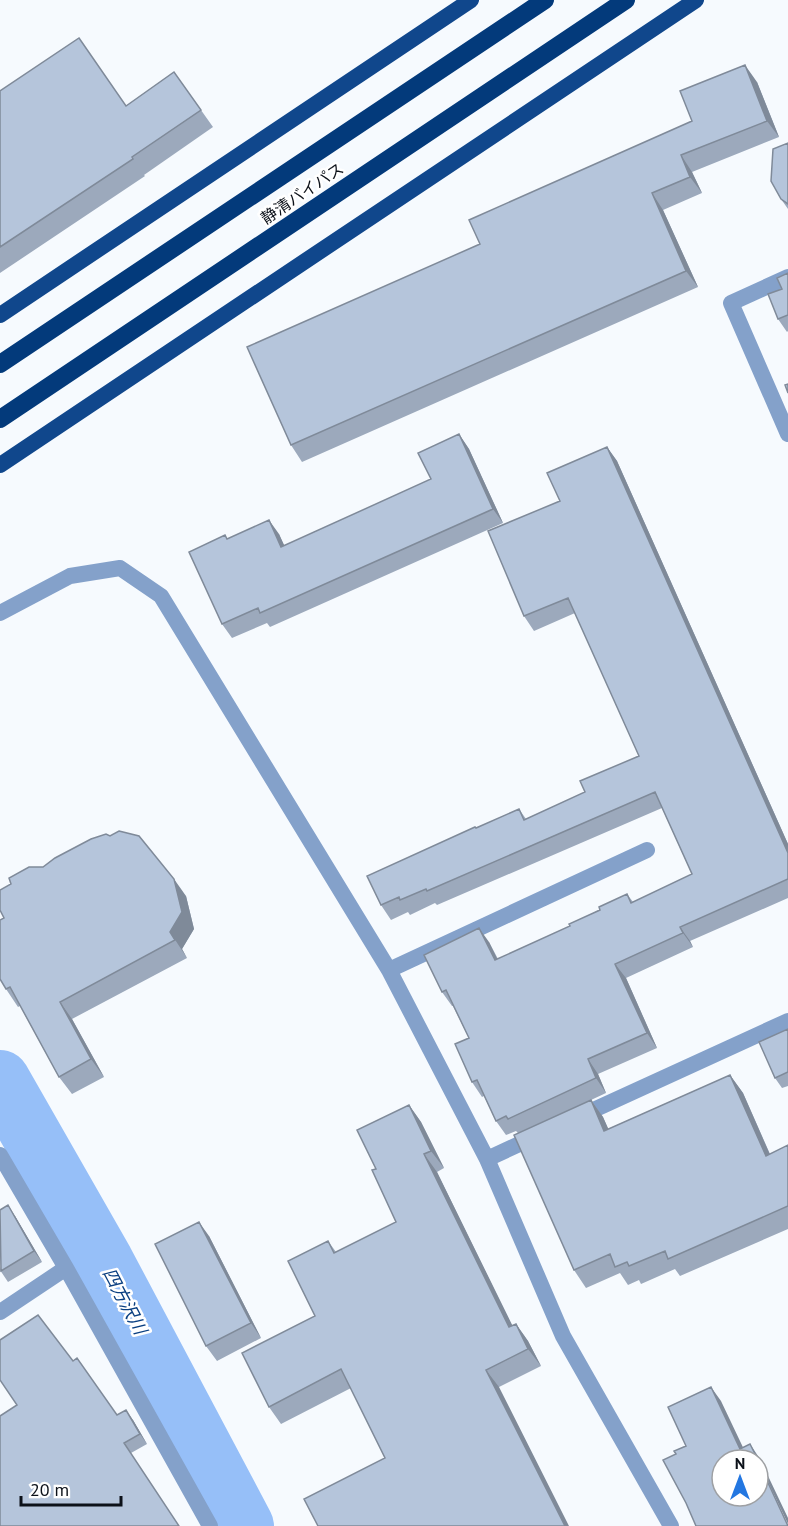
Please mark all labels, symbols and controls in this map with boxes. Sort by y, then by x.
street label: 静清バイパス [257,158,347,228]
water label: 四方沢川 [98,1264,153,1340]
north arrow [710,1448,770,1508]
text: N [735,1453,745,1473]
scale bar [21,1469,122,1507]
text: 20 m [30,1478,69,1501]

